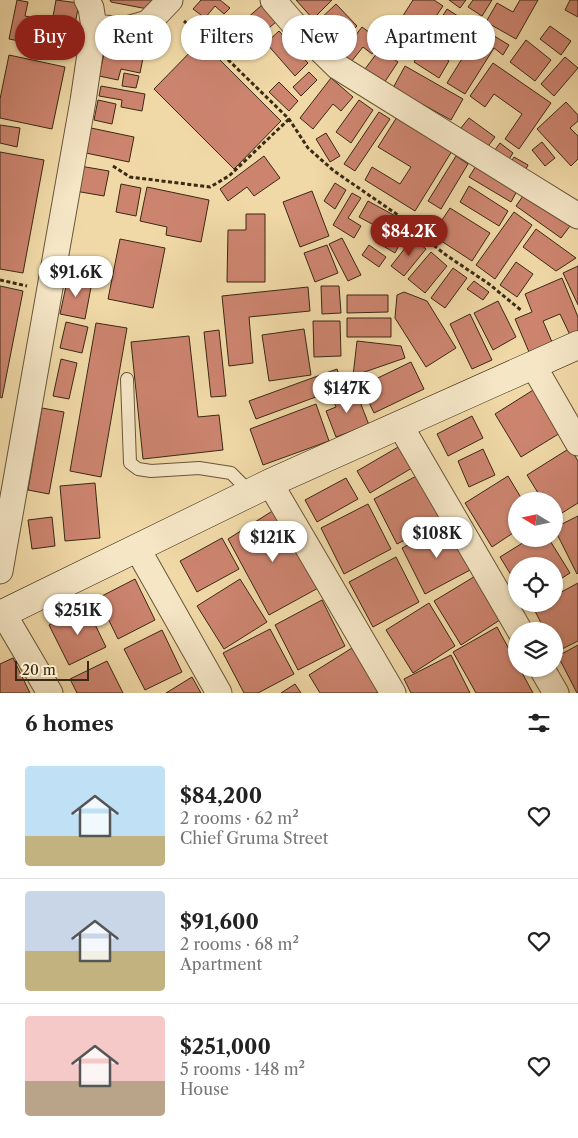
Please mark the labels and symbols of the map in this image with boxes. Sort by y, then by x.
pin: $84.2K [368,214,450,257]
pin: $91.6K [35,256,117,298]
pin: $147K [312,372,382,414]
north arrow [508,492,562,548]
pin: $108K [402,516,472,559]
pin: $121K [238,520,308,563]
pin: $251K [43,594,113,636]
scale bar [15,658,89,681]

